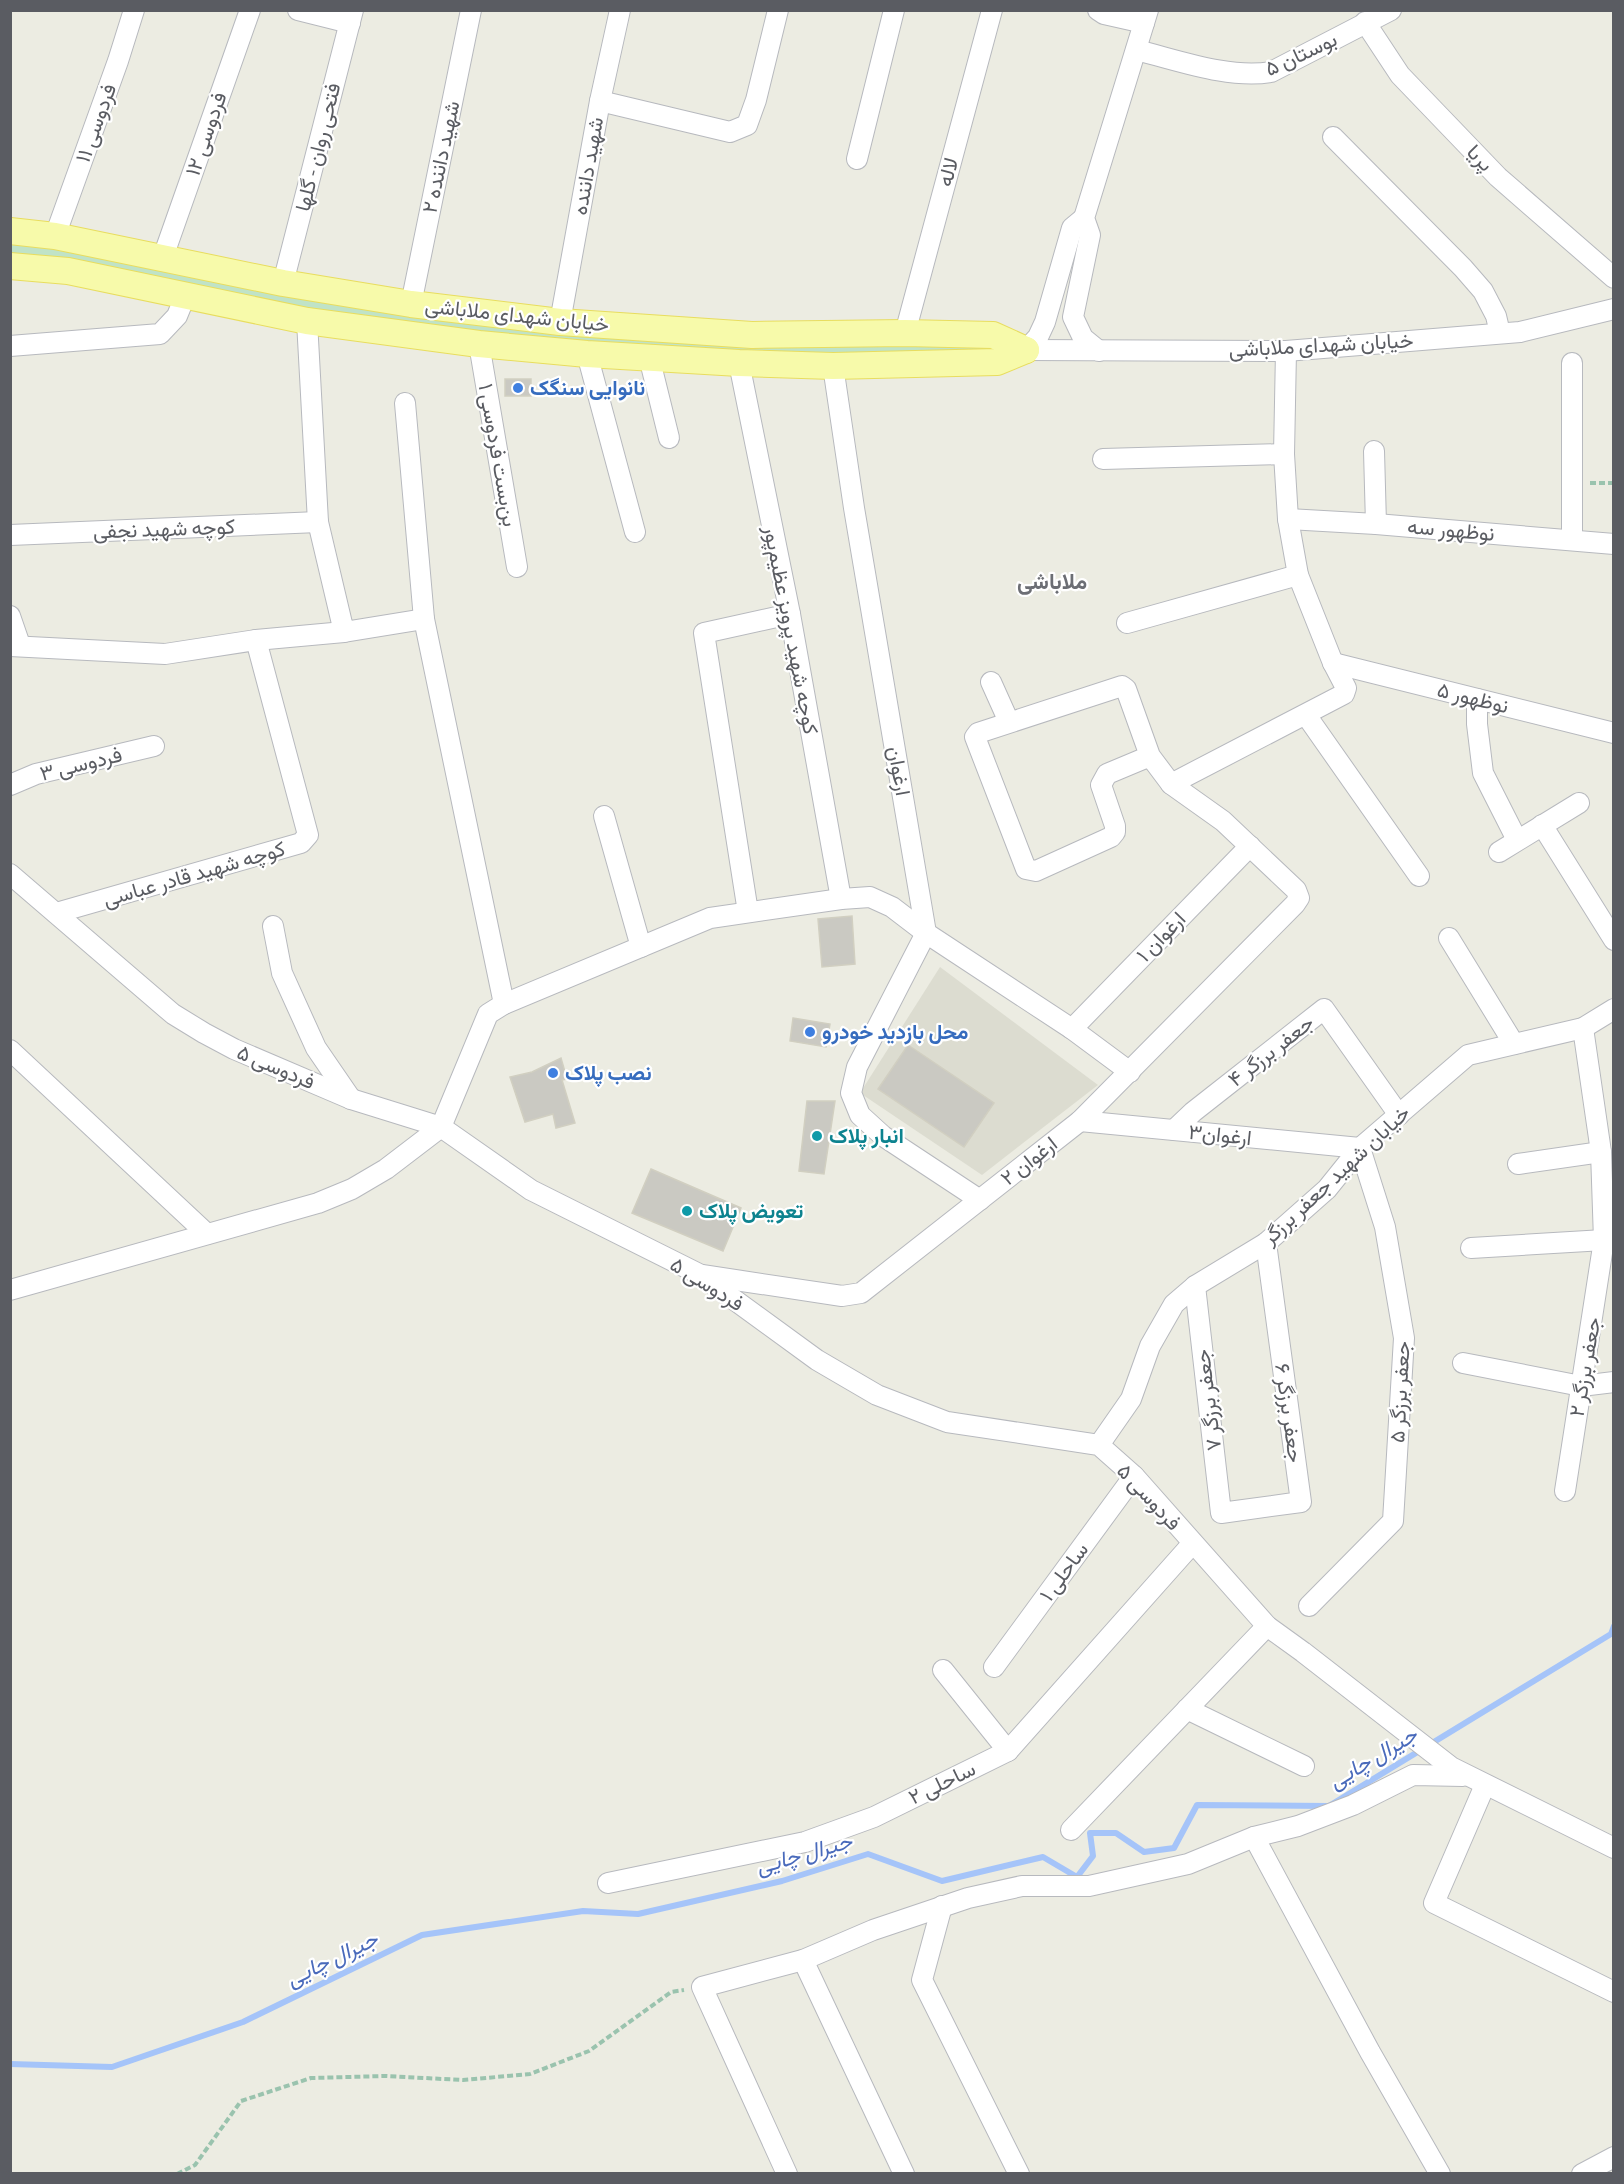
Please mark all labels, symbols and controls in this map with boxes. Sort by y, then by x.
street label: بوستان ۵ [1260,24,1342,84]
street label: فردوسی ۱۱ [68,79,124,167]
street label: فتحی روان - گلها [288,80,348,214]
street label: فردوسی ۱۲ [178,88,234,180]
street label: شهید داننده ۲ [414,98,468,216]
street label: شهید داننده [565,115,611,217]
street label: پریا [1460,138,1500,178]
street label: لاله [930,154,966,190]
street label: خیابان شهدای ملاباشی [423,290,611,340]
street label: خیابان شهدای ملاباشی [1228,325,1414,365]
place label: نانوایی سنگک [530,373,645,403]
street label: بن‌بست فردوسی ۱ [471,381,525,529]
marker: نانوایی سنگک [511,381,525,395]
street label: نوظهور سه [1406,511,1496,549]
street label: کوچه شهید نجفی [92,512,236,546]
street label: کوچه شهید پرویز عظیم‌پور [756,522,826,737]
district label: ملاباشی [1017,566,1087,598]
street label: نوظهور ۵ [1434,675,1512,721]
street label: فردوسی ۳ [37,739,125,789]
street label: ارغوان [880,744,918,798]
street label: کوچه شهید قادر عباسی [99,834,289,914]
street label: ارغوان ۱ [1129,905,1193,969]
street label: جعفر برزگر ۴ [1222,1008,1320,1094]
place label: محل بازدید خودرو [822,1017,968,1047]
marker: محل بازدید خودرو [803,1025,817,1039]
street label: فردوسی ۵ [232,1037,320,1097]
place label: نصب پلاک [565,1058,652,1088]
marker: نصب پلاک [546,1066,560,1080]
street label: خیابان شهید جعفر برزگر [1255,1098,1417,1252]
street label: ارغوان۳ [1187,1117,1253,1153]
place label: انبار پلاک [829,1121,904,1151]
marker: انبار پلاک [810,1129,824,1143]
street label: ارغوان ۲ [994,1129,1064,1193]
place label: تعویض پلاک [699,1196,804,1226]
marker: تعویض پلاک [680,1204,694,1218]
street label: فردوسی ۵ [664,1249,750,1319]
street label: جعفر برزگر ۲ [1561,1315,1609,1419]
street label: جعفر برزگر ۵ [1382,1340,1418,1444]
street label: جعفر برزگر ۷ [1187,1348,1229,1452]
street label: جعفر برزگر ۶ [1267,1361,1311,1465]
street label: فردوسی ۵ [1110,1457,1188,1537]
street label: ساحلی ۱ [1032,1536,1096,1608]
water label: جیرال چایی [1322,1718,1425,1797]
street label: ساحلی ۲ [903,1754,981,1812]
water label: جیرال چایی [752,1825,857,1883]
water label: جیرال چایی [281,1922,384,1995]

